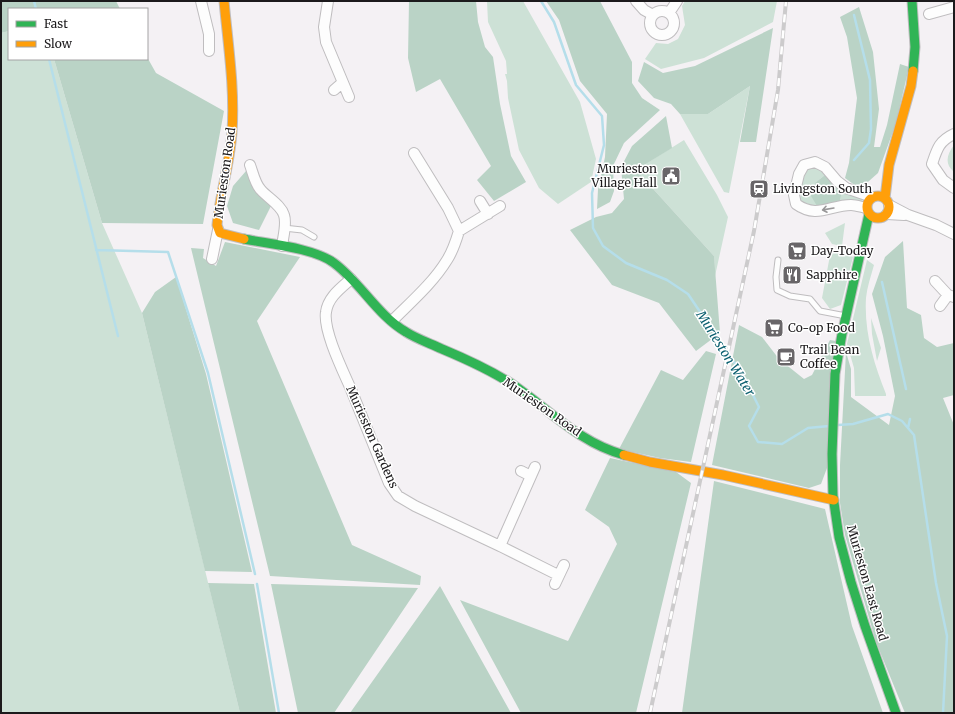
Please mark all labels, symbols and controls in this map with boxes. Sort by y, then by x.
legend [8,8,148,60]
text: Fast [44,16,68,31]
text: Slow [44,36,73,51]
street label: Murieston Road [211,126,238,219]
place label: Murieston Village Hall [591,161,657,190]
public building icon: Murieston Village Hall [660,165,682,187]
station icon: Livingston South [748,178,770,200]
place label: Livingston South [773,181,872,196]
one-way arrow [822,205,835,213]
supermarket icon: Day-Today [786,240,808,262]
place label: Day-Today [811,243,874,258]
restaurant icon: Sapphire [781,264,803,286]
place label: Sapphire [806,267,857,282]
water label: Murieston Water [692,306,759,400]
supermarket icon: Co-op Food [763,317,785,339]
place label: Co-op Food [788,320,855,335]
place label: Trail Bean Coffee [800,342,860,371]
cafe icon: Trail Bean Coffee [775,346,797,368]
street label: Murieston Road [500,374,584,439]
street label: Murieston Gardens [343,383,402,490]
street label: Murieston East Road [844,523,891,643]

